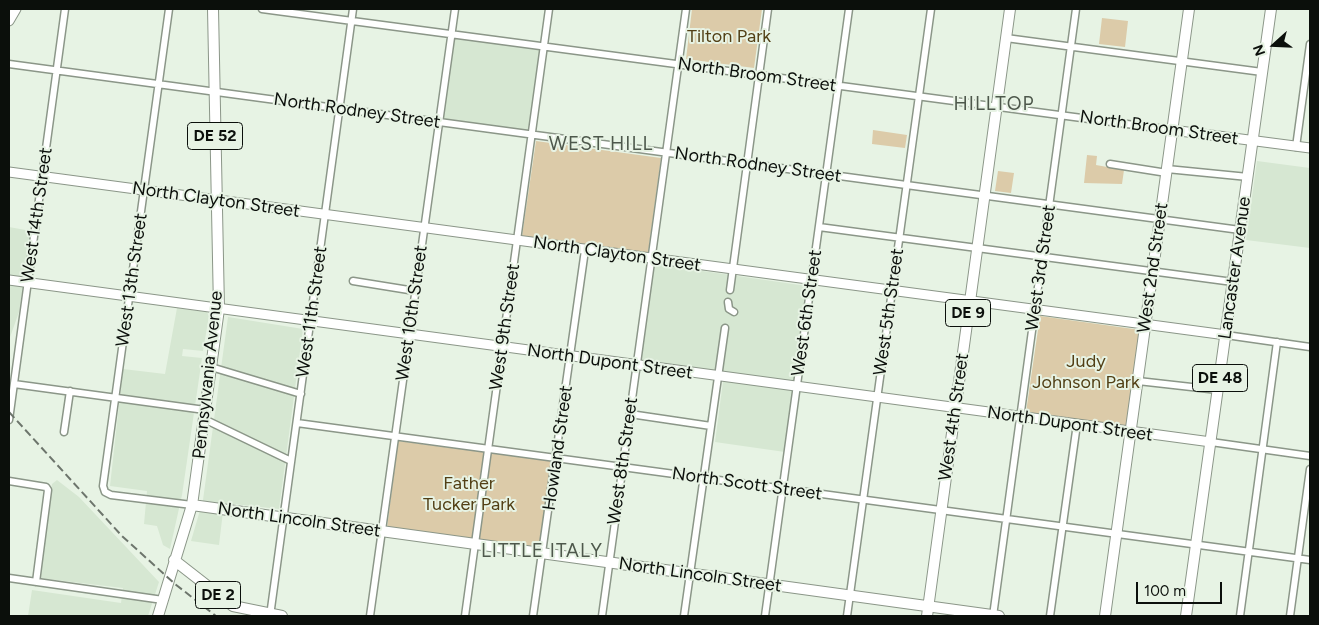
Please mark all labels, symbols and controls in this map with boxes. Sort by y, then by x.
north arrow [1249,20,1299,70]
park label: Tilton Park [687,26,771,48]
text: N [1250,42,1269,58]
street label: North Broom Street [676,53,838,97]
street label: North Rodney Street [272,89,442,133]
district label: HILLTOP [953,93,1035,115]
street label: North Broom Street [1078,106,1240,150]
road number: DE 52 [188,122,242,150]
district label: WEST HILL [548,133,654,155]
street label: North Rodney Street [673,143,843,187]
street label: West 14th Street [17,146,57,284]
street label: North Clayton Street [131,178,301,222]
street label: Lancaster Avenue [1214,195,1256,341]
street label: West 2nd Street [1133,201,1173,335]
street label: West 3rd Street [1021,203,1061,333]
street label: West 13th Street [112,212,152,348]
street label: North Clayton Street [532,232,702,276]
street label: West 10th Street [392,244,432,382]
street label: West 11th Street [292,245,332,379]
street label: West 5th Street [869,247,909,377]
street label: West 6th Street [787,248,827,378]
street label: West 9th Street [485,262,525,392]
street label: Pennsylvania Avenue [188,290,228,460]
road number: DE 9 [946,300,990,326]
street label: North Dupont Street [526,340,694,384]
park label: Judy Johnson Park [1032,351,1140,394]
street label: West 4th Street [934,352,974,482]
road number: DE 48 [1192,364,1248,392]
street label: Howland Street [539,384,577,512]
street label: West 8th Street [603,396,643,526]
street label: North Dupont Street [986,402,1154,446]
street label: North Scott Street [671,463,823,505]
park label: Father Tucker Park [423,473,515,516]
street label: North Lincoln Street [216,498,382,542]
district label: LITTLE ITALY [479,540,605,562]
street label: North Lincoln Street [617,553,783,597]
scale bar [1139,572,1225,604]
road number: DE 2 [196,582,240,608]
text: 100 m [1144,582,1186,600]

